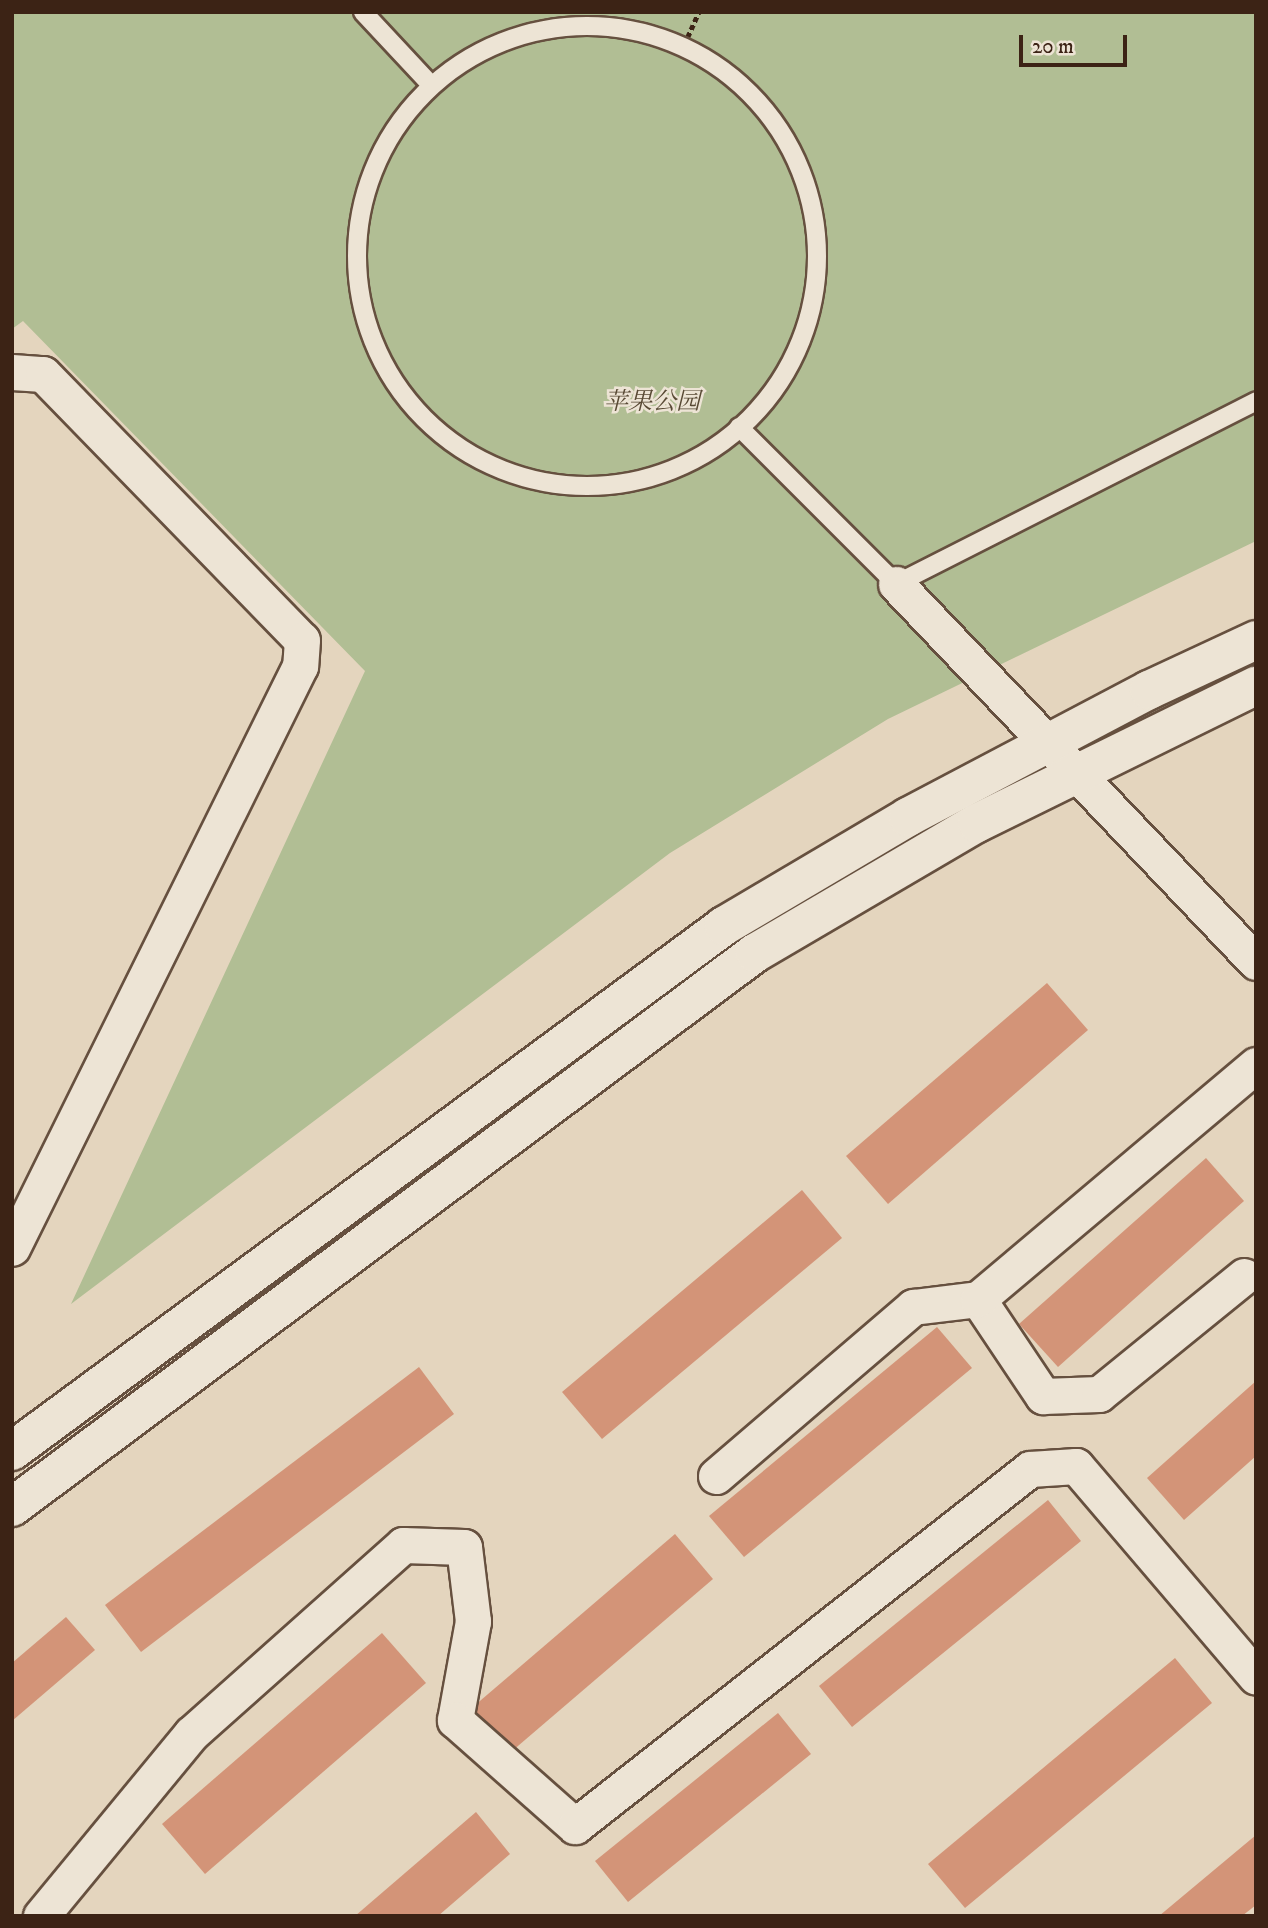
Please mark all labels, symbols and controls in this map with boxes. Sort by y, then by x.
scale bar [1023,21,1132,65]
text: 20 m [1032,34,1074,60]
park label: 苹果公园 [604,389,700,417]

